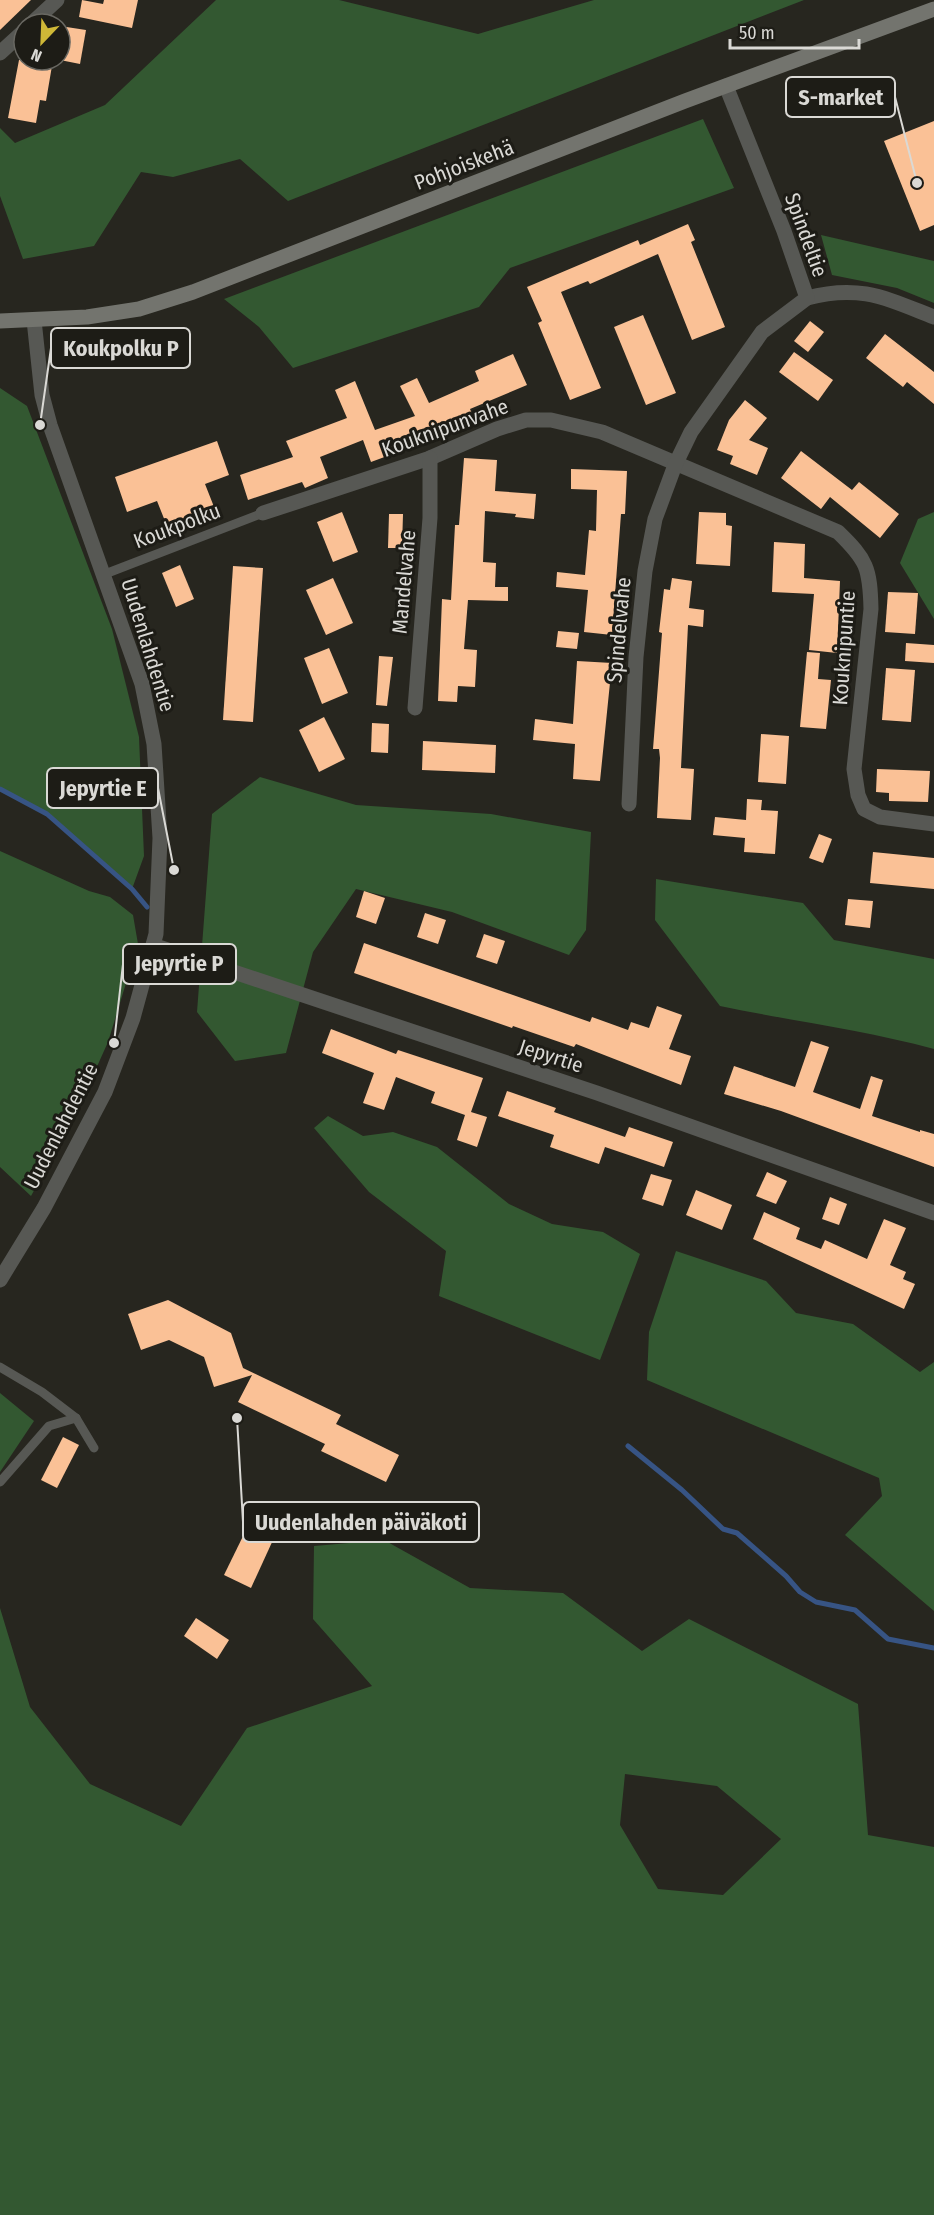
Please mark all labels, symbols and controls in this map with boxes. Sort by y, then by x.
north arrow [12,12,72,72]
scale bar [730,12,859,50]
text: 50 m [739,22,775,44]
text: N [28,45,44,66]
callout: S-market [786,77,895,117]
text: S-market [798,84,884,111]
street label: Pohjoiskehä [411,134,517,196]
street label: Spindeltie [779,189,833,281]
callout: Koukpolku P [51,328,190,368]
text: Koukpolku P [63,335,179,362]
street label: Kouknipunvahe [378,393,512,463]
street label: Koukpolku [130,498,224,554]
street label: Mandelvahe [387,529,421,635]
street label: Uudenlahdentie [115,575,181,715]
street label: Spindelvahe [601,576,637,684]
street label: Kouknipuntie [827,590,861,706]
callout: Jepyrtie E [47,768,158,808]
text: Jepyrtie E [58,775,147,802]
callout: Jepyrtie P [123,944,236,984]
text: Jepyrtie P [134,950,224,977]
street label: Jepyrtie [515,1033,587,1079]
street label: Uudenlahdentie [18,1059,104,1193]
callout: Uudenlahden päiväkoti [243,1502,479,1542]
text: Uudenlahden päiväkoti [255,1509,467,1536]

